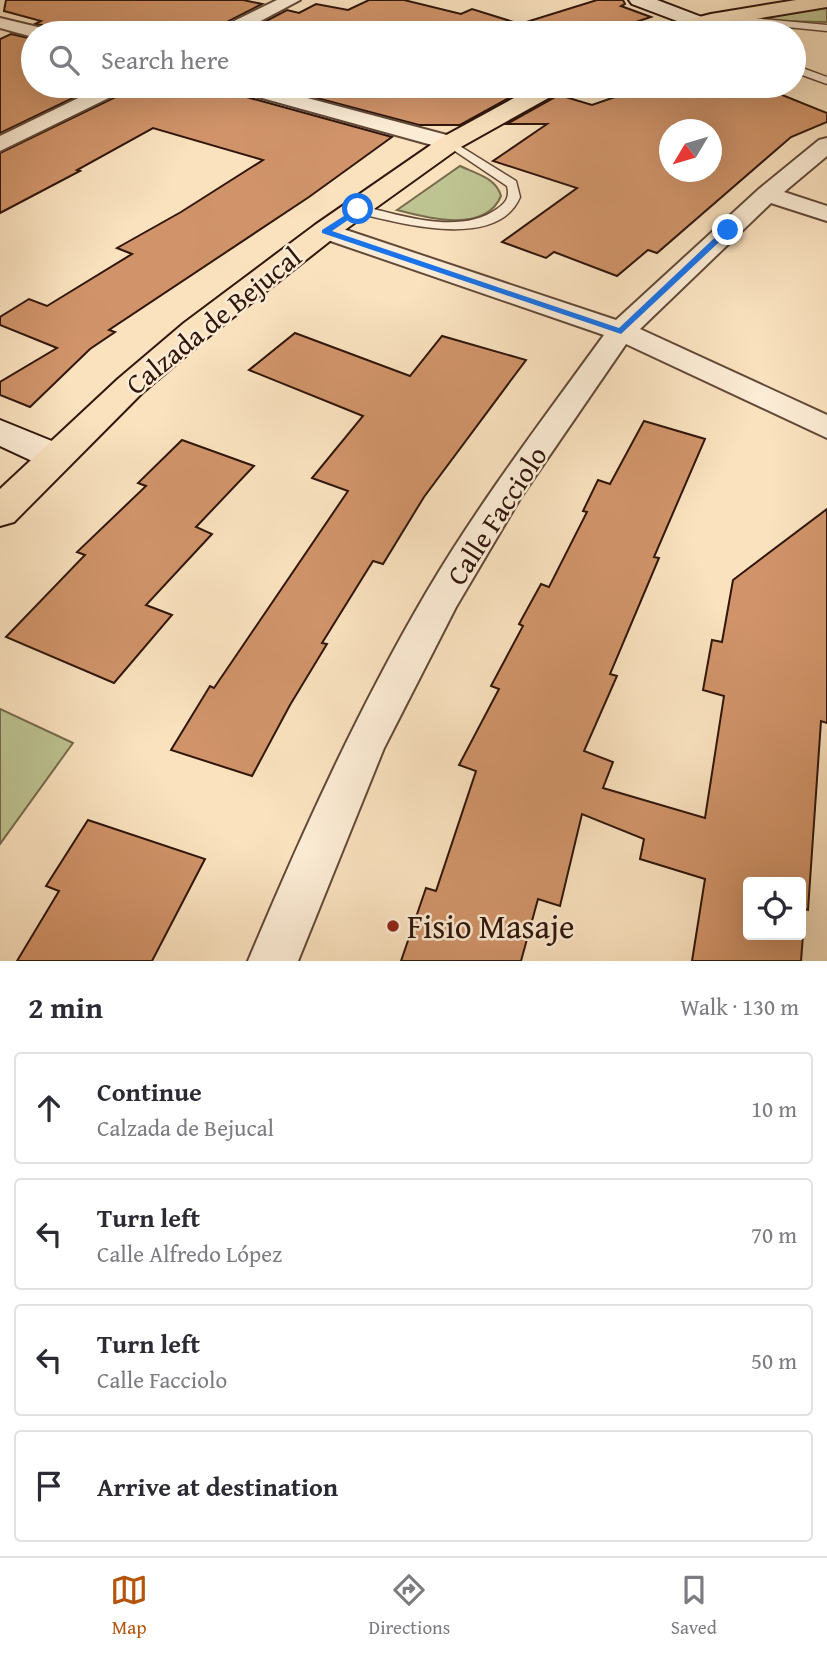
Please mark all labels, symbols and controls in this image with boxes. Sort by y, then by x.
search box [21,21,806,98]
text: Search here [101,40,229,79]
icon: search [45,41,83,79]
north arrow [659,119,722,182]
route start [342,193,373,224]
route end [712,214,743,245]
street label: Calzada de Bejucal [116,236,310,404]
street label: Calle Facciolo [436,437,556,593]
map controls [743,877,806,940]
button: locate [743,877,806,940]
place label: Fisio Masaje [407,902,575,950]
marker: Fisio Masaje [385,918,401,934]
text: 2 min [28,985,103,1029]
text: Walk · 130 m [680,990,799,1023]
text: Continue [97,1072,202,1111]
icon: ahead [30,1089,68,1127]
text: 10 m [751,1092,797,1125]
text: Calzada de Bejucal [97,1111,274,1144]
text: Turn left [97,1198,200,1237]
icon: left [30,1215,68,1253]
text: 70 m [751,1218,797,1251]
text: Calle Alfredo López [97,1237,282,1270]
text: Turn left [97,1324,200,1363]
icon: left [30,1341,68,1379]
text: 50 m [751,1344,797,1377]
text: Calle Facciolo [97,1363,227,1396]
icon: arrive [30,1467,68,1505]
text: Arrive at destination [97,1467,338,1506]
tab: Map [110,1571,148,1641]
tab: Directions [369,1571,450,1641]
tab: Saved [671,1571,717,1641]

